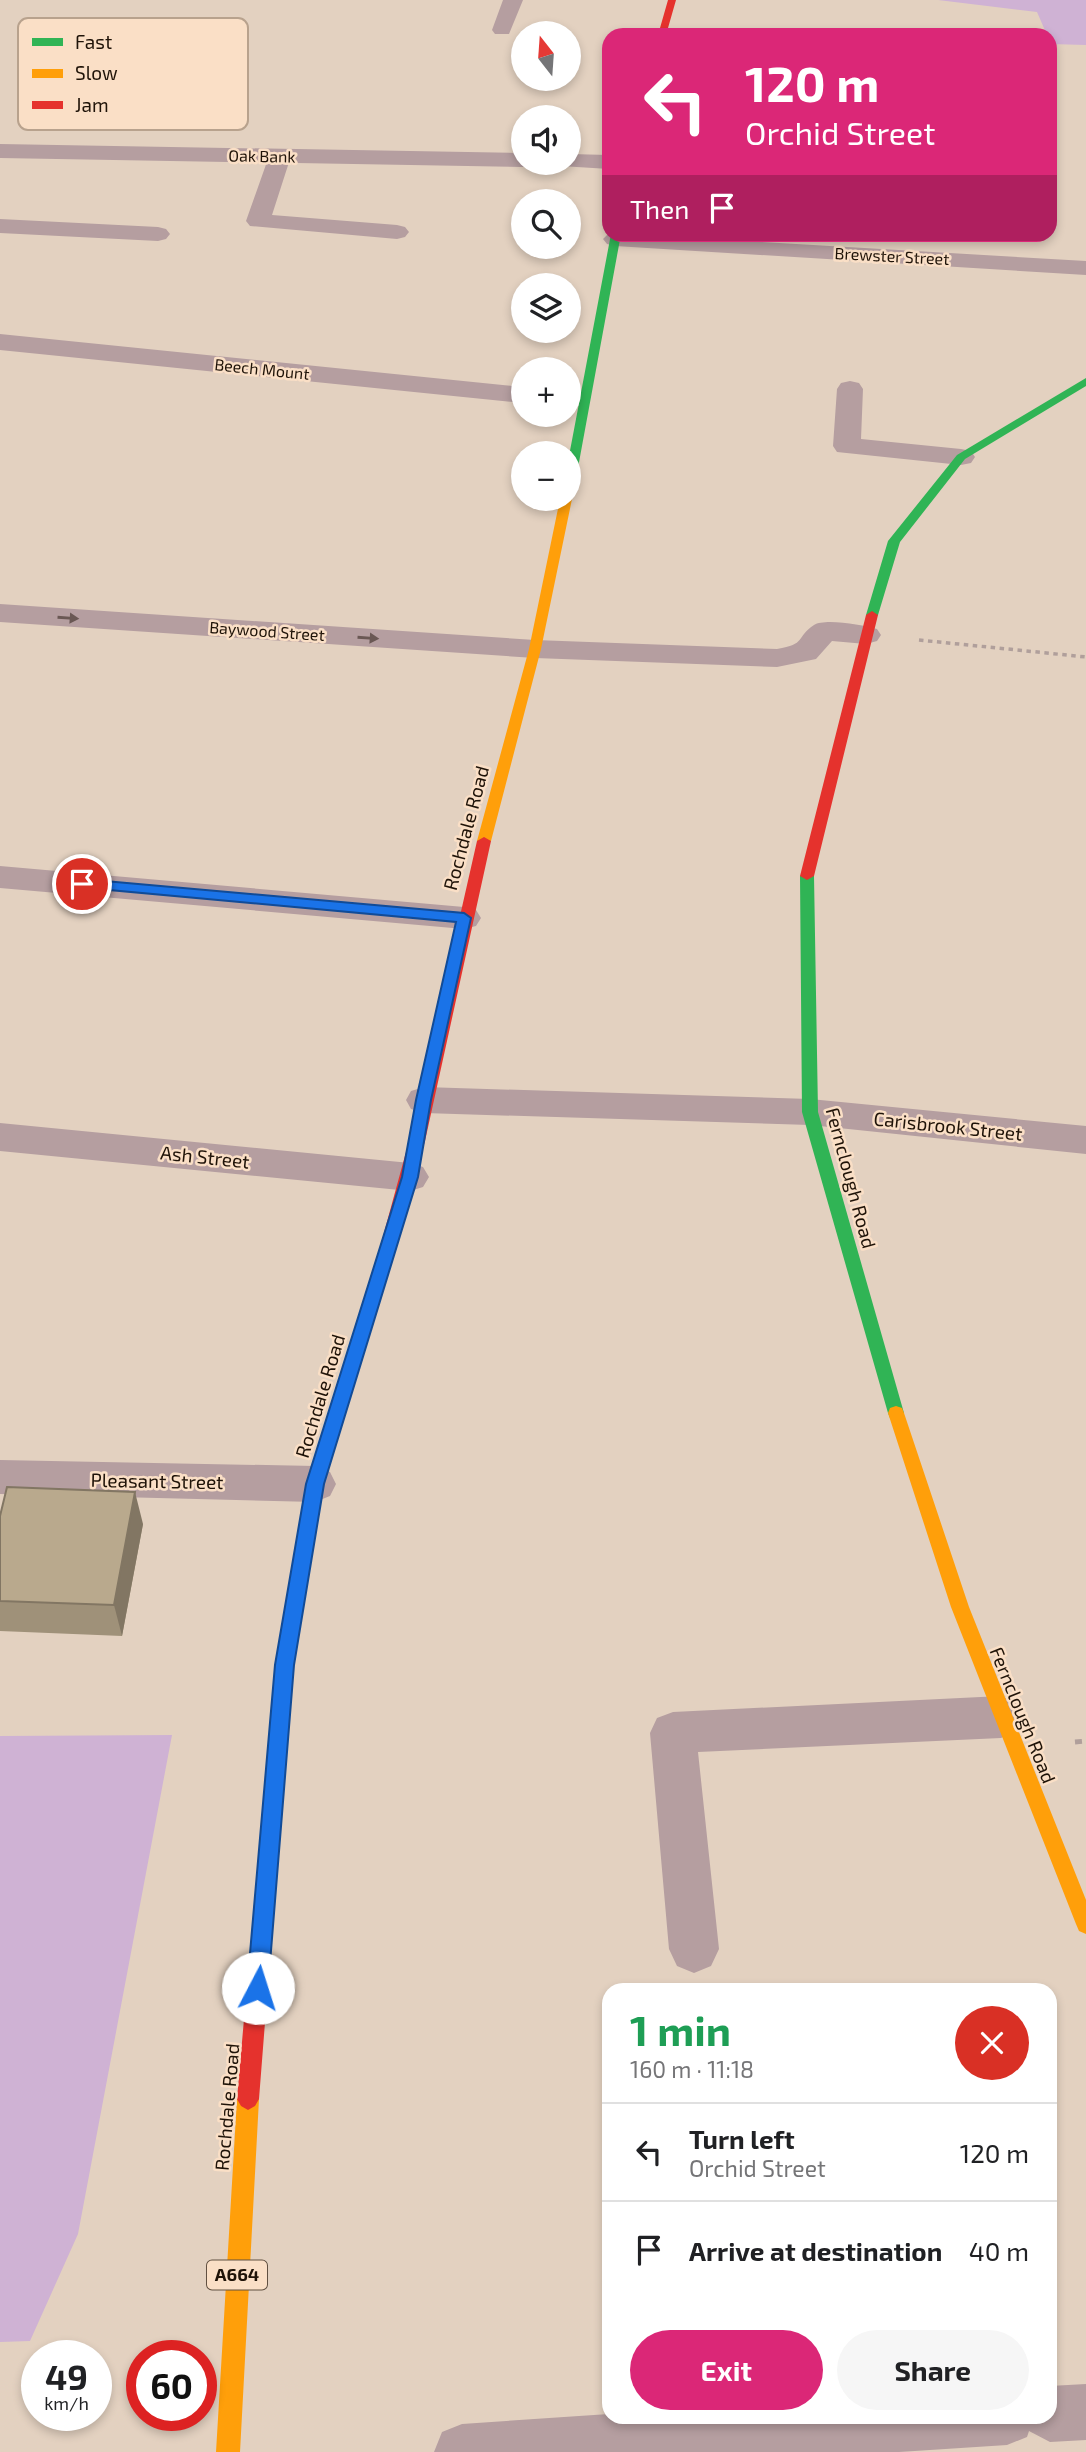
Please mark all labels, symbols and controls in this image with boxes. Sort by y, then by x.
legend [18,18,248,130]
north arrow [511,21,581,91]
map controls [511,21,581,511]
text: Fast [75,30,112,53]
text: 120 m [745,53,879,112]
icon: left [630,56,721,147]
text: Slow [75,61,118,84]
text: Jam [75,93,109,116]
button: sound [511,105,581,175]
text: Orchid Street [745,113,935,151]
street label: Oak Bank [228,145,296,166]
button: search [511,189,581,259]
icon: arrive [703,189,741,227]
text: Then [630,193,689,224]
street label: Brewster Street [834,243,950,268]
button: layers [511,273,581,343]
street label: Beech Mount [214,354,311,383]
button: + [511,357,581,427]
button: − [511,441,581,511]
one-way arrow [57,612,79,623]
street label: Baywood Street [209,617,325,644]
one-way arrow [358,633,380,644]
street label: Rochdale Road [438,763,493,893]
pin [52,854,112,914]
icon: arrive [63,865,101,903]
street label: Fernclough Road [822,1105,881,1251]
street label: Carisbrook Street [872,1106,1024,1145]
street label: Ash Street [159,1140,251,1173]
street label: Rochdale Road [290,1331,349,1460]
street label: Pleasant Street [90,1468,224,1493]
street label: Fernclough Road [986,1643,1061,1786]
position arrow [221,1951,295,2025]
text: 1 min [630,2004,731,2054]
button: close [955,2006,1029,2080]
street label: Rochdale Road [209,2042,244,2172]
text: 160 m · 11:18 [630,2055,754,2083]
text: Turn left [689,2123,795,2154]
icon: left [630,2133,668,2171]
text: 120 m [960,2137,1029,2168]
text: Orchid Street [689,2154,826,2182]
icon: arrive [630,2231,668,2269]
text: Arrive at destination [689,2235,942,2266]
text: 40 m [969,2235,1029,2266]
road number: A664 [207,2260,267,2290]
button: Exit [630,2330,823,2410]
button: Share [837,2330,1029,2410]
speed limit sign: 60 [126,2340,217,2431]
text: 49 [45,2355,88,2397]
text: km/h [44,2392,89,2414]

